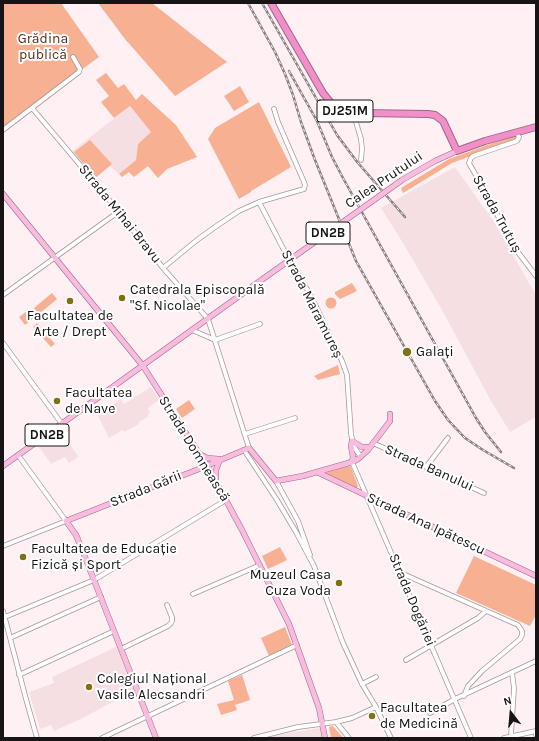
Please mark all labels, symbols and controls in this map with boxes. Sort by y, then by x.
park label: Grădina publică [18,31,68,64]
road number: DJ251M [317,100,373,122]
street label: Calea Prutului [342,148,426,212]
street label: Strada Mihai Bravu [75,161,165,267]
street label: Strada Trutuș [469,172,525,256]
road number: DN2B [306,222,350,244]
street label: Strada Maramureș [277,247,347,361]
place label: Catedrala Episcopală "Sf. Nicolae" [130,282,265,314]
marker: Catedrala Episcopală "Sf. Nicolae" [117,293,127,303]
marker: Facultatea de Arte / Drept [65,296,75,306]
place label: Facultatea de Arte / Drept [27,308,113,340]
place label: Galați [416,344,454,360]
marker: Galați [401,346,413,358]
place label: Facultatea de Nave [65,385,132,418]
street label: Strada Domnească [155,393,233,505]
marker: Facultatea de Nave [52,396,62,406]
road number: DN2B [25,424,69,446]
street label: Strada Banului [382,441,476,495]
street label: Strada Gării [108,467,184,511]
street label: Strada Ana Ipătescu [364,489,488,559]
place label: Facultatea de Educație Fizică și Sport [31,541,177,574]
street label: Strada Dogăriei [385,551,439,649]
marker: Facultatea de Educație Fizică și Sport [18,552,28,562]
place label: Muzeul Casa Cuza Voda [250,567,331,600]
marker: Muzeul Casa Cuza Voda [334,578,344,588]
place label: Colegiul Național Vasile Alecsandri [97,671,207,704]
marker: Colegiul Național Vasile Alecsandri [84,682,94,692]
north arrow [491,693,531,733]
text: N [502,694,513,708]
place label: Facultatea de Medicină [380,700,458,732]
marker: Facultatea de Medicină [367,711,377,721]

